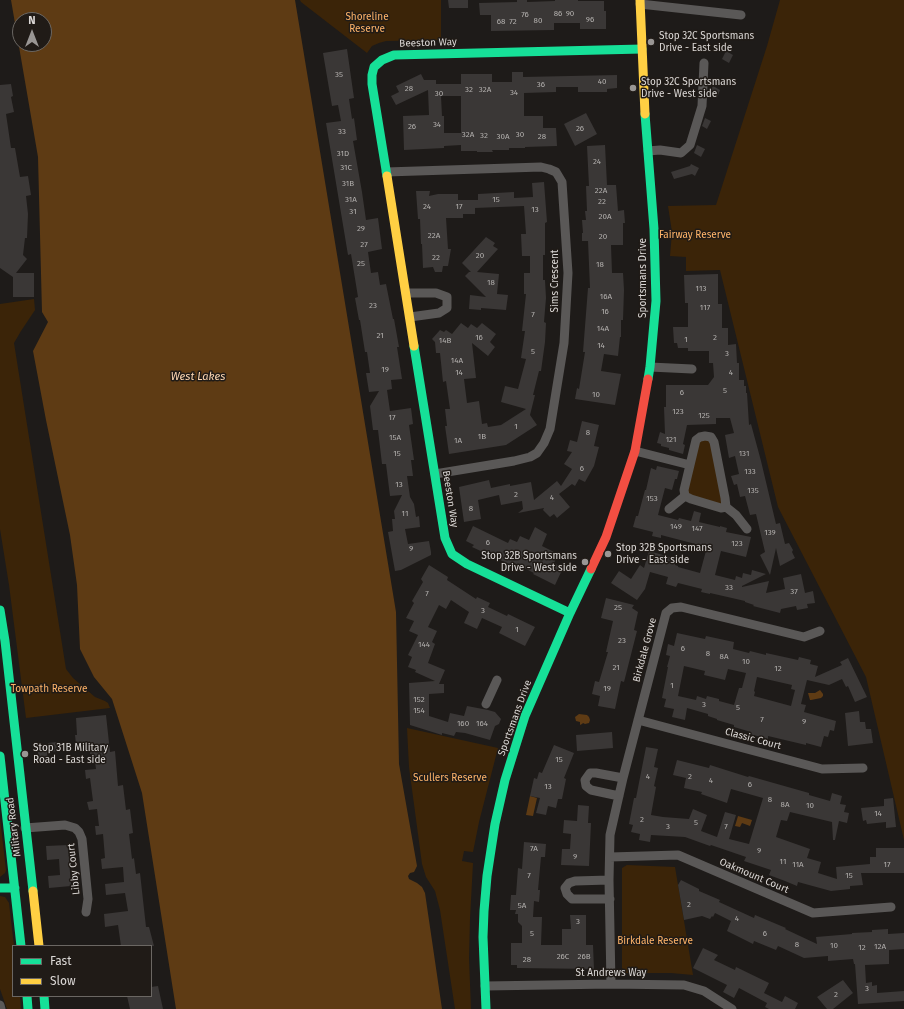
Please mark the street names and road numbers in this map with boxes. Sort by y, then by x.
street label: Beeston Way [399,36,457,50]
street label: Sportsmans Drive [637,238,649,318]
street label: Sims Crescent [549,250,561,312]
street label: Beeston Way [440,470,460,528]
street label: Birkdale Grove [631,617,659,683]
street label: Sportsmans Drive [496,678,534,758]
street label: Classic Court [724,726,782,752]
street label: Military Road [4,797,24,857]
street label: Libby Court [65,843,83,895]
street label: Oakmount Court [717,856,791,896]
street label: St Andrews Way [576,967,646,979]

